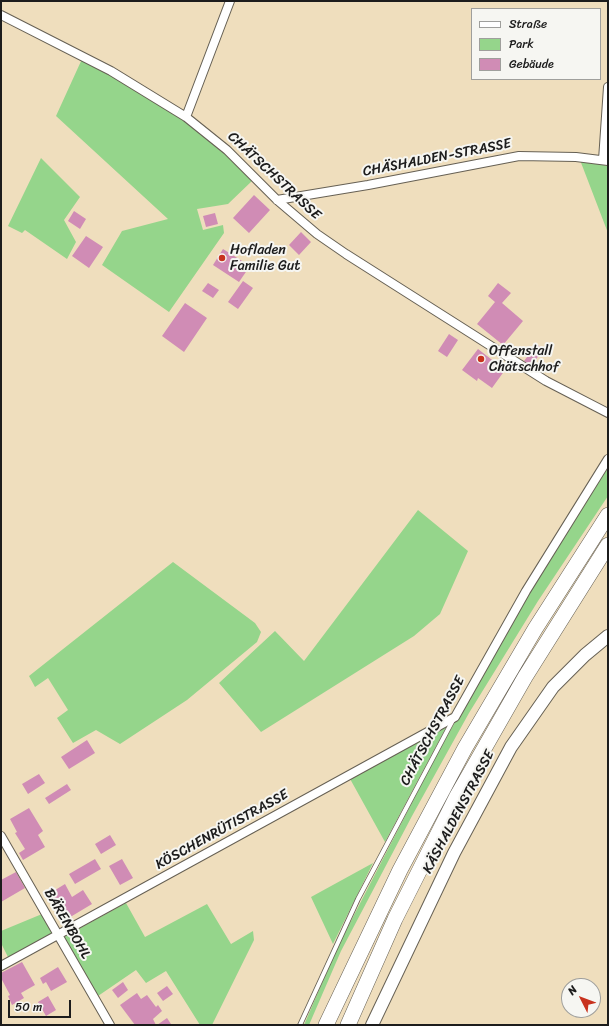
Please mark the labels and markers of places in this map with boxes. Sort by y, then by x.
place label: Hofladen Familie Gut [230,242,300,274]
marker: Hofladen Familie Gut [217,253,227,263]
place label: Offenstall Chätschhof [489,343,559,376]
marker: Offenstall Chätschhof [476,354,486,364]

